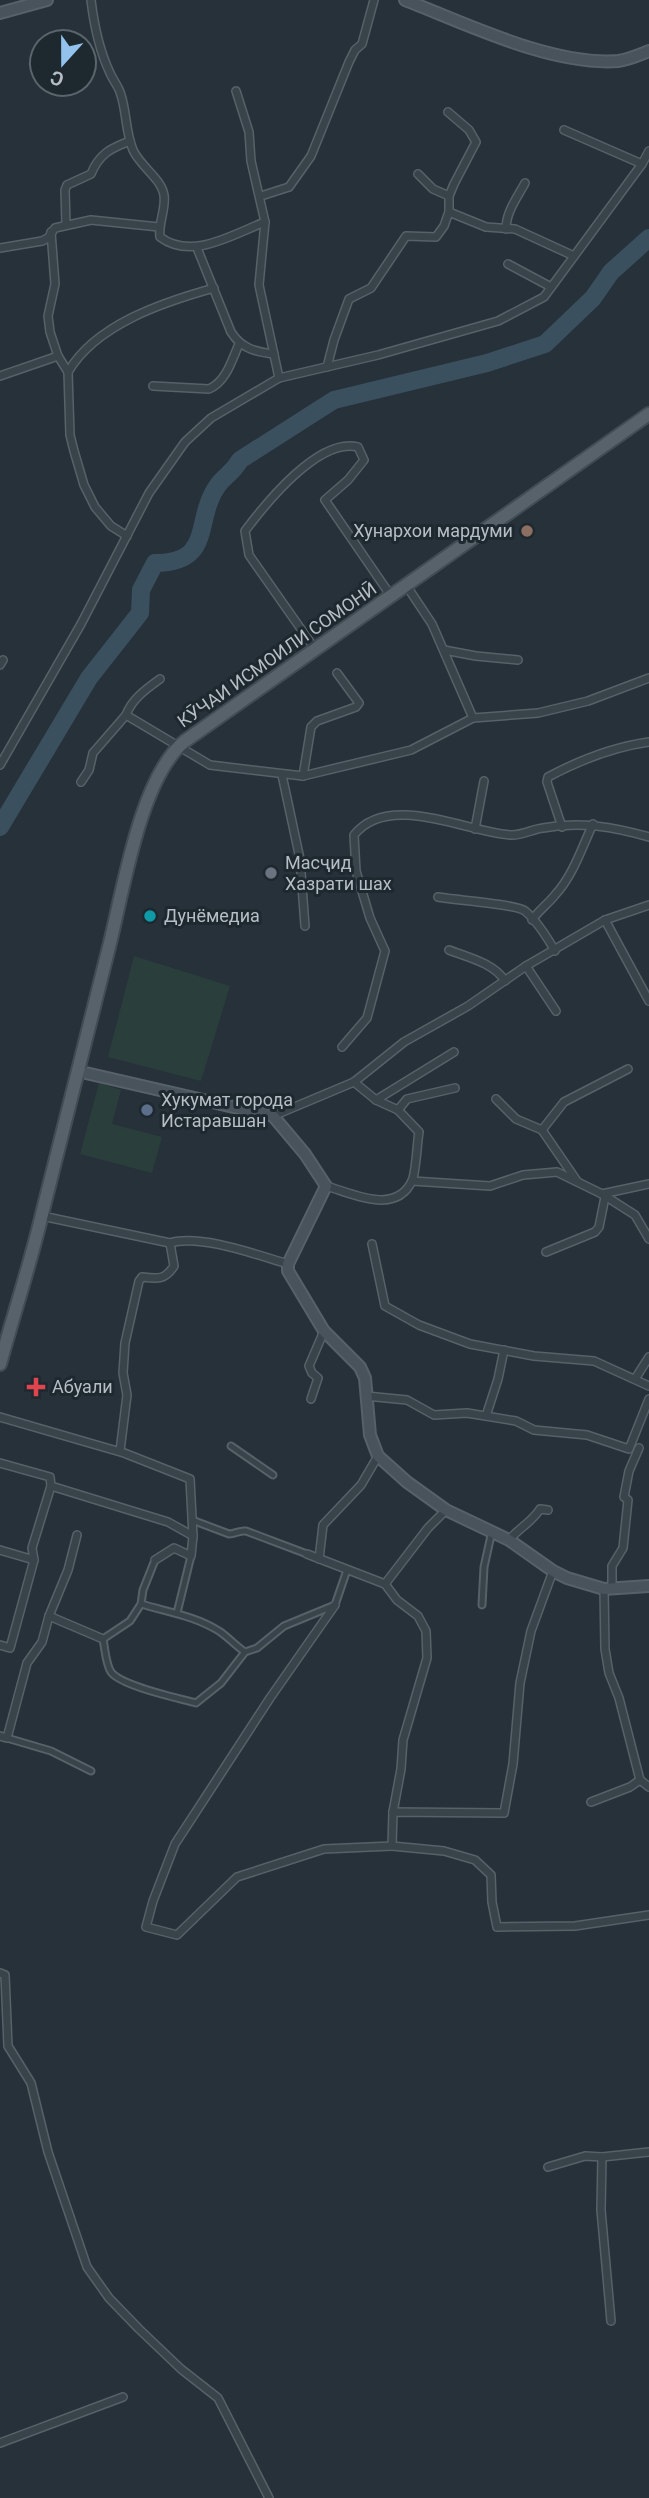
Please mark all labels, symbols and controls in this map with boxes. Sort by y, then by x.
north arrow [28,28,98,98]
text: С [47,65,67,91]
place label: Хунархои мардуми [353,520,513,541]
marker: Хунархои мардуми [519,523,535,539]
street label: КӮЧАИ ИСМОИЛИ СОМОНӢ [173,578,380,731]
place label: Масҷид Хазрати шах [285,852,392,894]
marker: Масҷид Хазрати шах [263,865,279,881]
place label: Дунёмедиа [164,905,260,926]
marker: Дунёмедиа [142,908,158,924]
place label: Хукумат города Истаравшан [161,1089,293,1131]
marker: Хукумат города Истаравшан [139,1102,155,1118]
place label: Абуали [52,1376,113,1397]
marker: Абуали [26,1377,46,1397]

